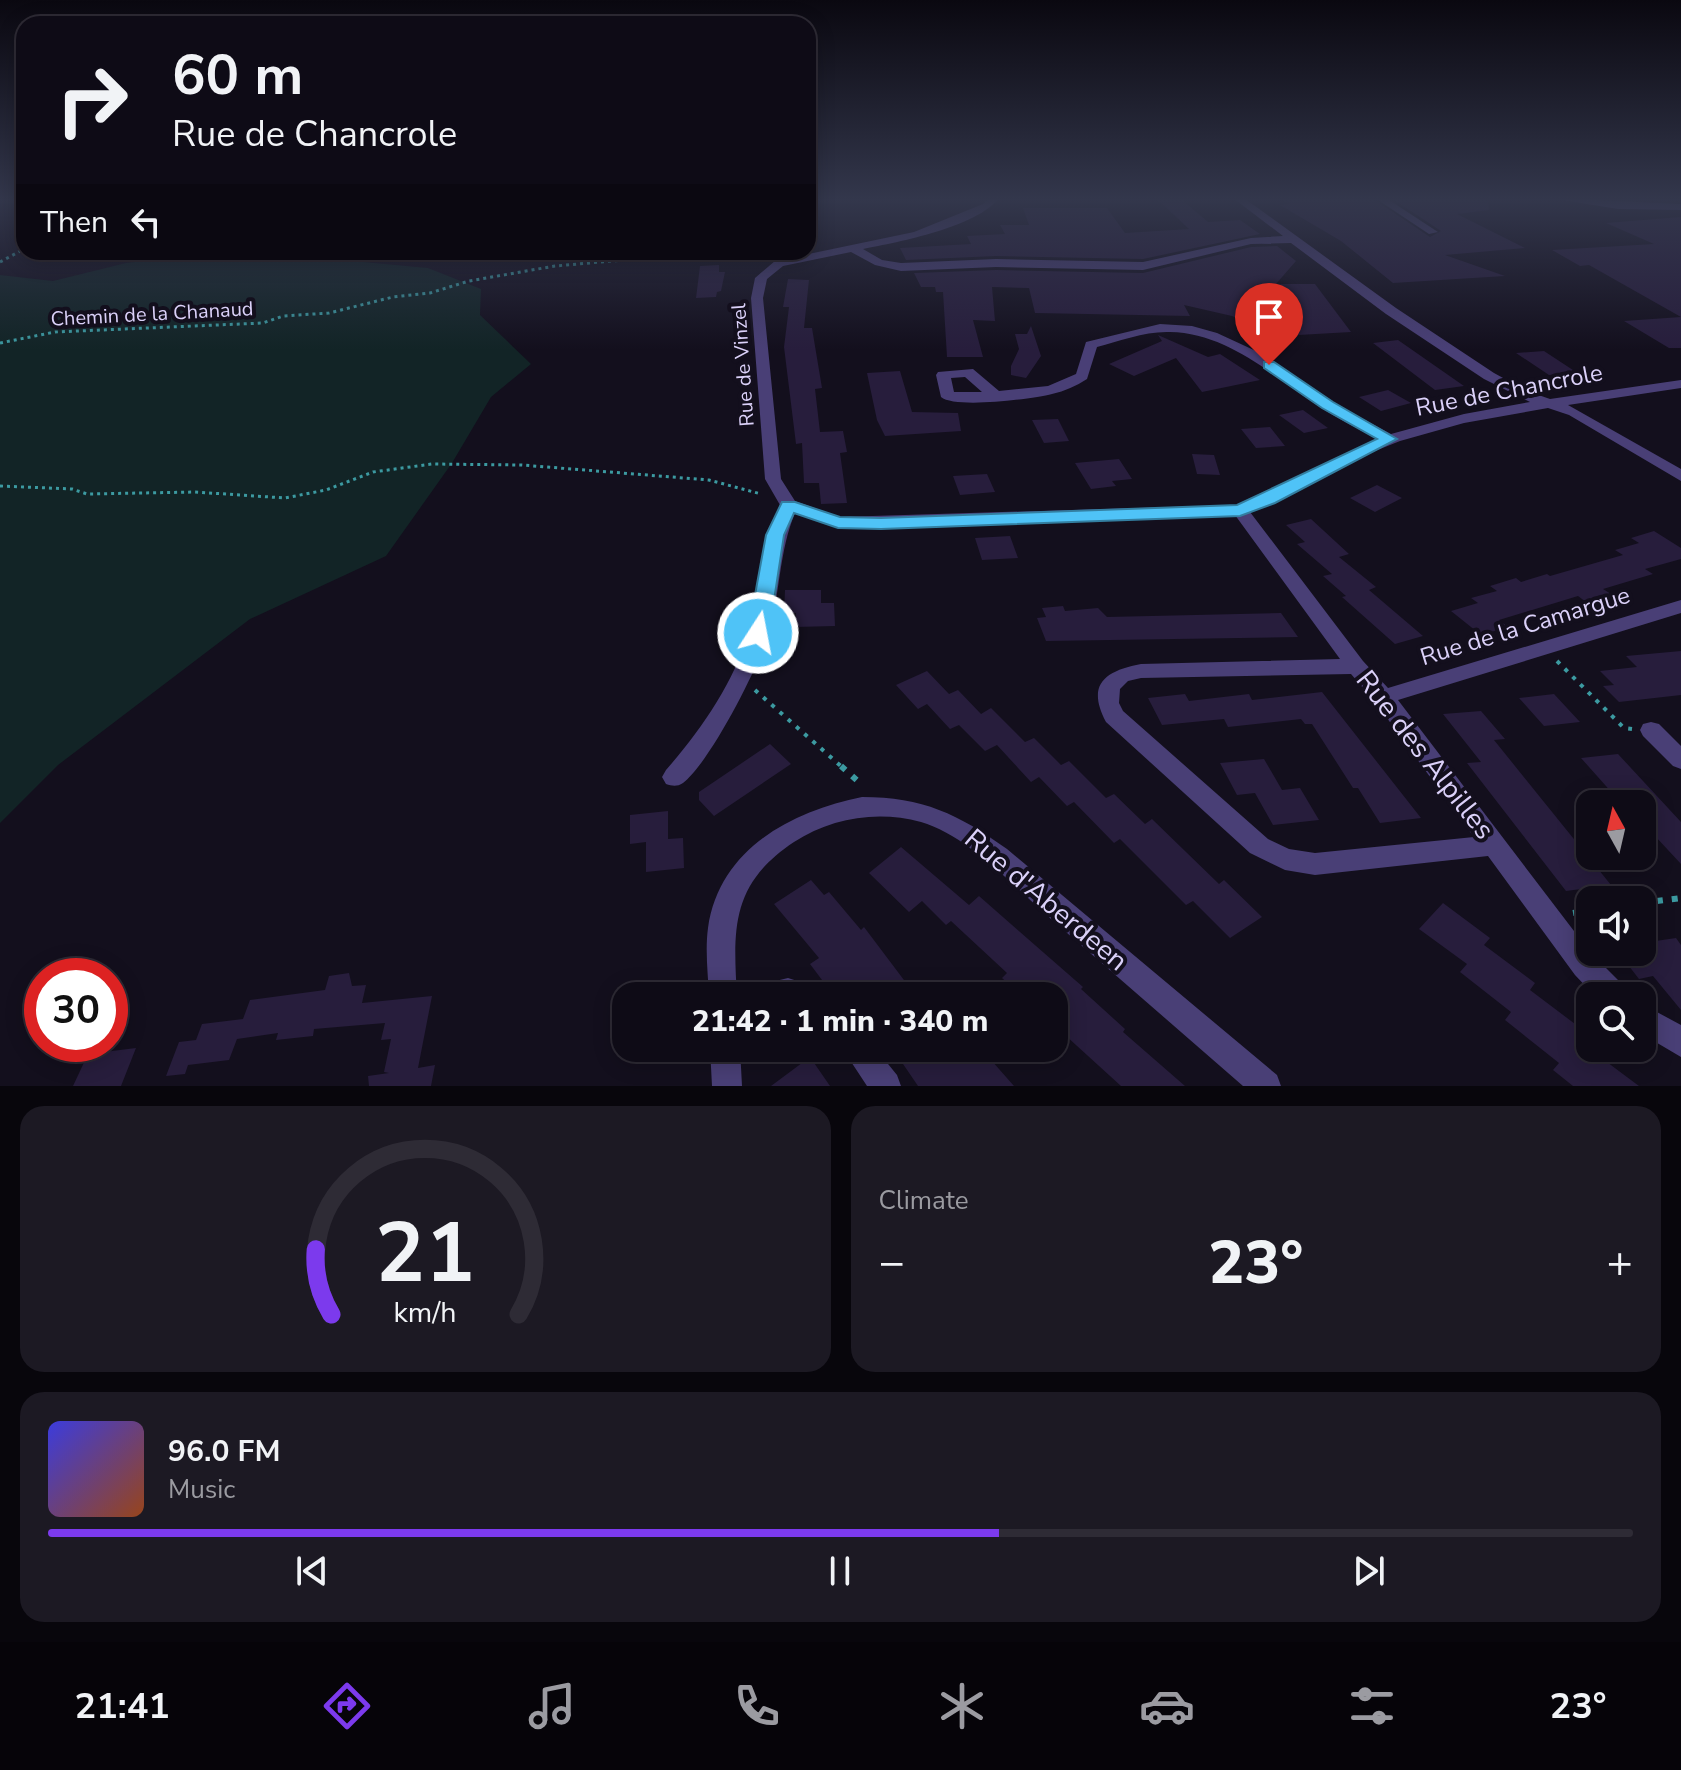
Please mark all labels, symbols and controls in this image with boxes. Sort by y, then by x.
text: 60 m [172,37,303,114]
icon: right [40,48,144,152]
text: Rue de Chancrole [172,110,457,159]
icon: left [124,200,168,244]
text: Then [40,202,108,243]
pin [1235,283,1303,365]
street label: Chemin de la Chanaud [50,295,254,333]
icon: arrive [1247,295,1291,339]
street label: Rue de Vinzel [725,303,761,427]
street label: Rue de Chancrole [1413,356,1605,424]
street label: Rue de la Camargue [1416,579,1634,673]
position arrow [716,591,800,675]
street label: Rue des Alpilles [1347,663,1503,847]
north arrow [1576,790,1656,870]
map controls [1576,790,1656,1062]
street label: Rue d'Aberdeen [956,820,1136,980]
button: sound [1576,886,1656,966]
speed limit sign: 30 [24,958,128,1062]
button: search [1576,982,1656,1062]
text: 21:42 · 1 min · 340 m [692,1001,988,1042]
text: Climate [879,1183,969,1218]
text: 21 [375,1197,475,1310]
text: 23° [1208,1222,1303,1304]
text: − [879,1233,905,1293]
text: + [1607,1233,1633,1293]
text: km/h [394,1293,457,1332]
text: 96.0 FM [168,1431,280,1472]
text: Music [168,1472,235,1507]
icon: previous [290,1549,334,1593]
icon: pause [818,1549,862,1593]
icon: next [1347,1549,1391,1593]
icon: directions [319,1678,375,1734]
icon: music [524,1678,580,1734]
icon: phone [729,1678,785,1734]
icon: climate [934,1678,990,1734]
icon: car [1139,1678,1195,1734]
icon: filters [1344,1678,1400,1734]
text: 21:41 [75,1682,170,1731]
text: 23° [1550,1682,1606,1731]

